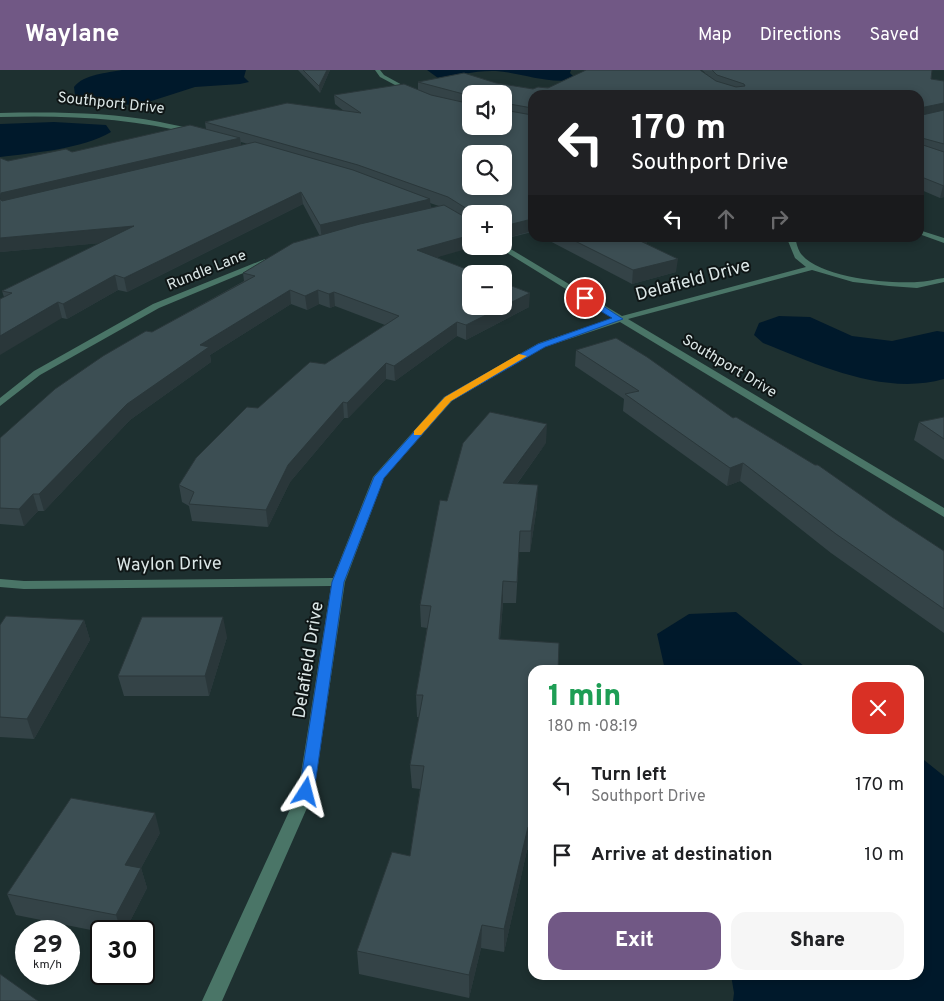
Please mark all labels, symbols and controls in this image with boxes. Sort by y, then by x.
text: Waylane [25,20,119,50]
text: Map [698,24,732,47]
text: Directions [760,24,842,47]
text: Saved [870,24,919,47]
map controls [462,85,512,315]
button: sound [462,85,512,135]
street label: Southport Drive [57,89,165,119]
text: 170 m [631,107,726,151]
icon: left [548,110,613,175]
button: search [462,145,512,195]
text: Southport Drive [631,150,788,177]
button: + [462,205,512,255]
icon: left [659,205,687,233]
icon: ahead [712,205,740,233]
icon: right [765,205,793,233]
street label: Rundle Lane [164,246,250,296]
street label: Delafield Drive [633,255,753,307]
button: − [462,265,512,315]
pin [564,277,606,319]
icon: arrive [571,284,599,312]
street label: Southport Drive [678,331,780,403]
street label: Waylon Drive [116,553,222,577]
street label: Delafield Drive [288,600,330,720]
text: 1 min [548,679,621,716]
button: close [852,682,904,734]
text: 180 m · 08:19 [548,717,638,737]
text: Turn left [591,763,667,787]
position arrow [279,765,331,817]
icon: left [548,771,576,799]
text: 170 m [855,773,904,797]
text: Southport Drive [591,787,706,807]
icon: arrive [548,841,576,869]
text: Arrive at destination [591,843,772,867]
text: 10 m [864,843,904,867]
button: Exit [548,912,721,970]
button: Share [731,912,904,970]
speed limit sign: 30 [90,920,155,985]
text: 29 [32,930,63,962]
text: km/h [33,957,62,973]

